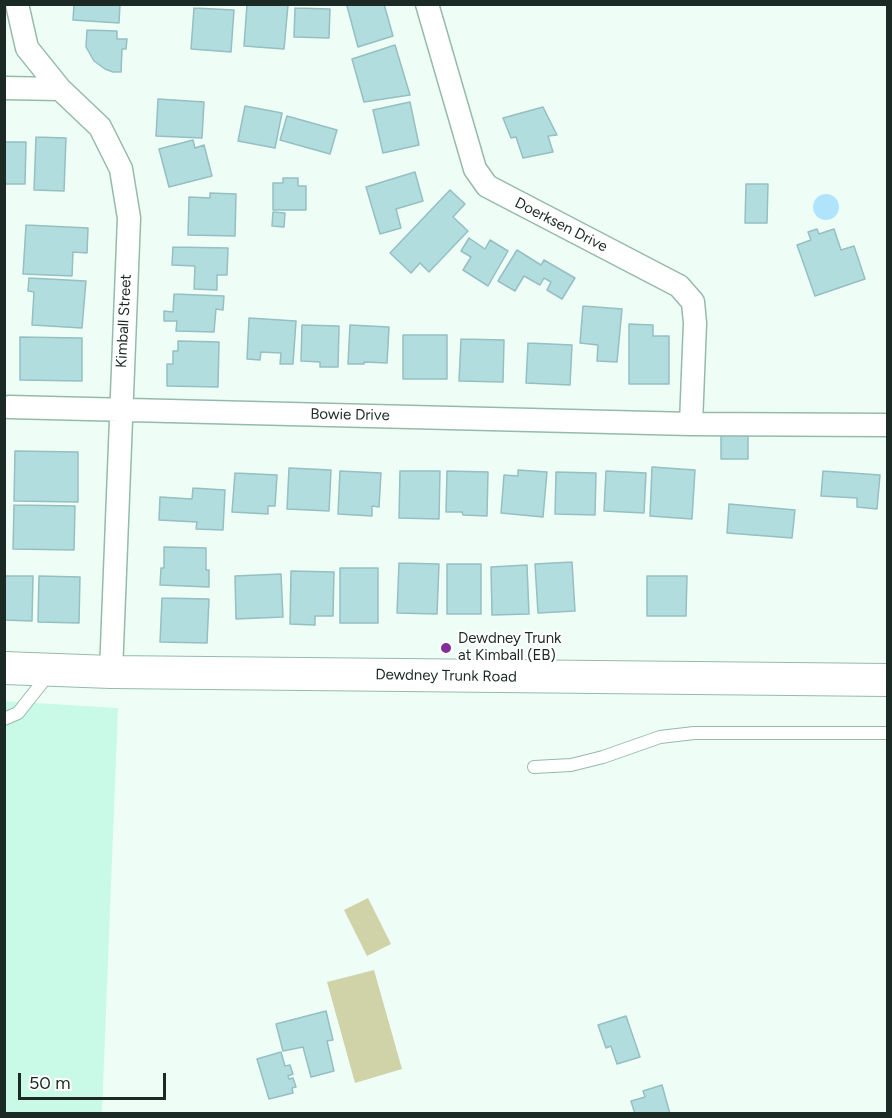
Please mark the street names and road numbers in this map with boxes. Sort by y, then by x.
street label: Doerksen Drive [512,194,610,256]
street label: Kimball Street [113,274,135,368]
street label: Bowie Drive [310,405,390,425]
street label: Dewdney Trunk Road [375,666,517,686]

